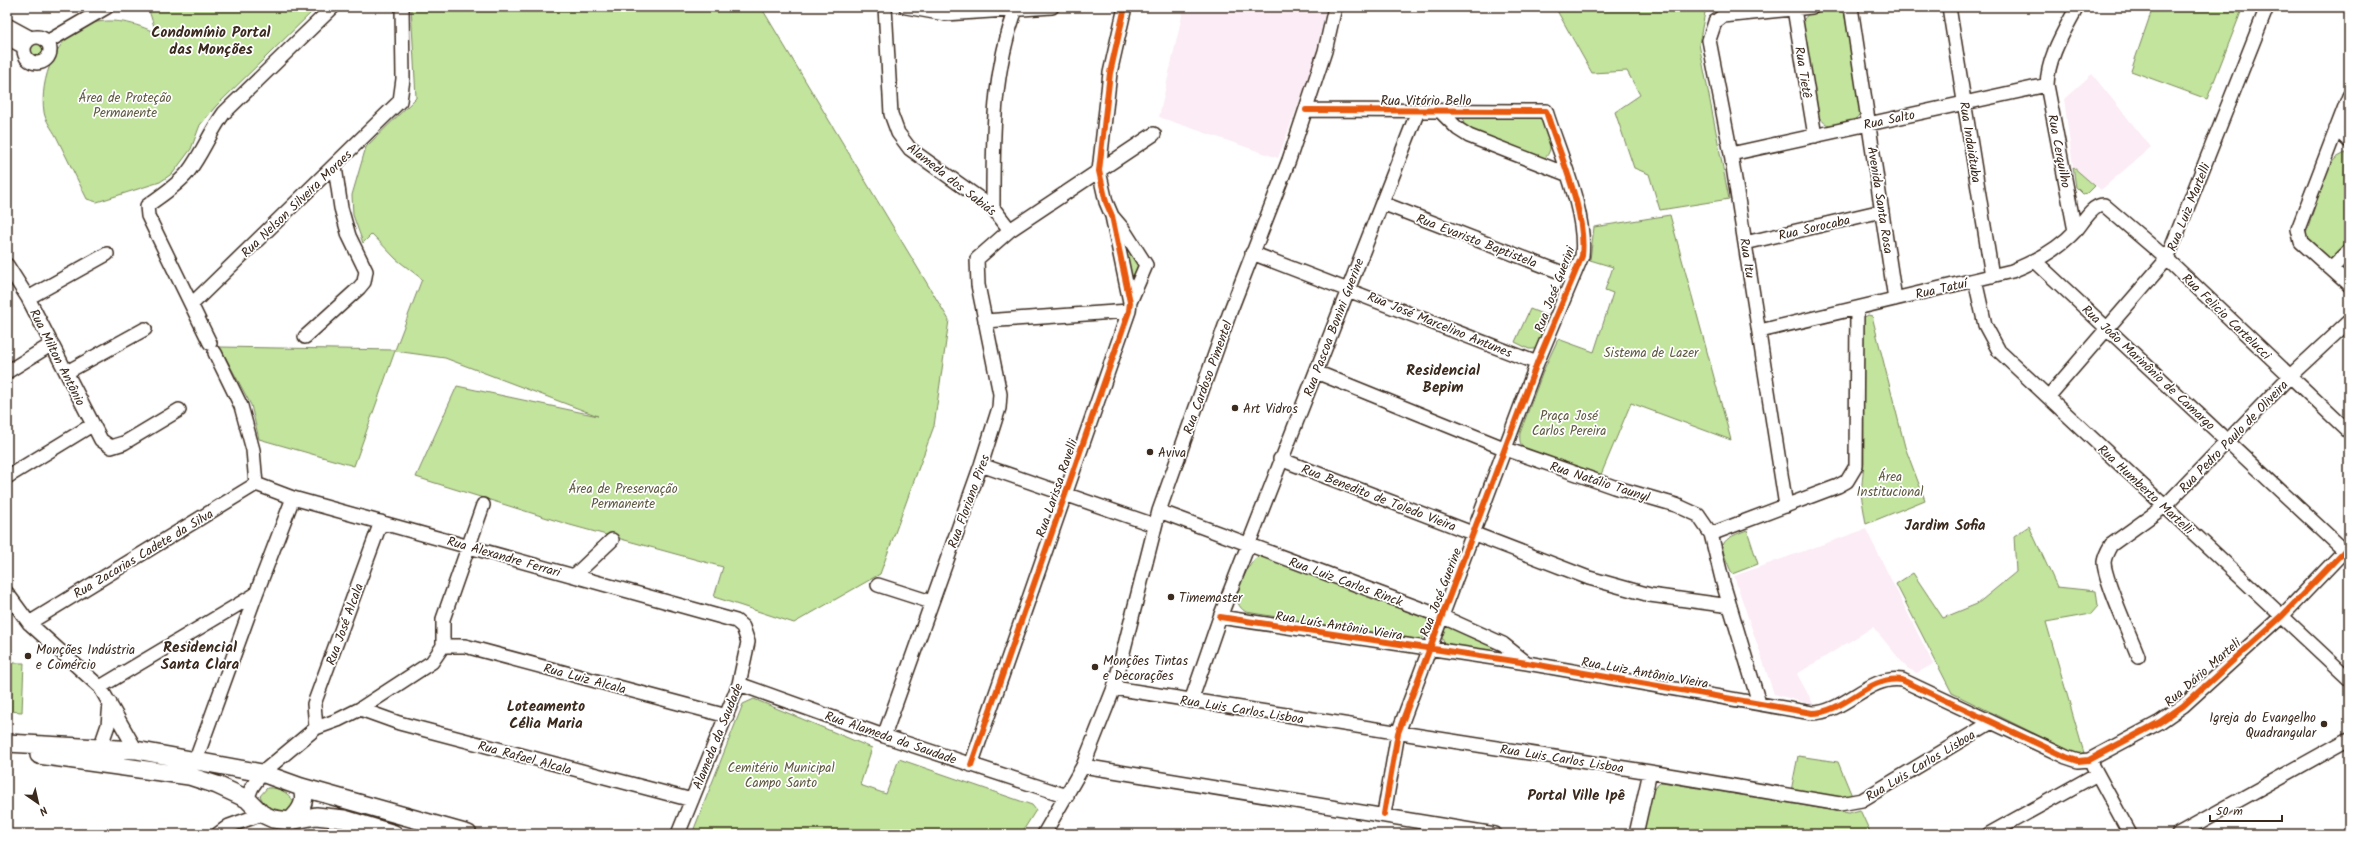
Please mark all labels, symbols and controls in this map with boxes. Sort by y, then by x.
district label: Condomínio Portal das Monções [151,21,271,62]
street label: Rua Tietê [1788,45,1817,100]
park label: Área de Proteção Permanente [79,88,172,124]
street label: Rua Vitório Bello [1381,91,1472,112]
street label: Rua Indaiátuba [1953,100,1986,184]
street label: Rua Salto [1862,105,1917,136]
street label: Rua Cerquilho [2041,113,2076,190]
street label: Alameda dos Sabiás [902,138,1001,222]
street label: Rua Nelson Silveira Moraes [237,145,358,263]
street label: Avenida Santa Rosa [1861,145,1898,255]
street label: Rua Luiz Martelli [2162,159,2217,255]
street label: Rua Evaristo Baptistela [1413,209,1540,274]
street label: Rua Sorocaba [1776,210,1852,247]
street label: Rua Itu [1733,237,1760,281]
street label: Rua José Guerini [1529,242,1582,336]
street label: Rua Pascoa Bonini Guerine [1298,255,1371,400]
street label: Rua Felicio Cartelucci [2176,269,2276,366]
street label: Rua Tatuí [1913,273,1971,306]
street label: Rua José Marcelino Antunes [1364,287,1515,364]
street label: Rua João Marinônio de Camargo [2076,300,2220,436]
street label: Rua Milton Antônio [23,306,90,410]
street label: Rua Cardoso Pimentel [1178,318,1239,437]
park label: Sistema de Lazer [1604,343,1699,364]
district label: Residencial Bepim [1406,359,1480,400]
street label: Rua Pedro Paulo de Oliveira [2174,376,2294,498]
place label: Art Vidros [1243,399,1298,420]
marker: Art Vidros [1230,403,1240,413]
park label: Praça José Carlos Pereira [1532,406,1606,442]
street label: Rua Larissa Ravelli [1031,436,1084,540]
street label: Rua Humberto Martelli [2092,440,2198,541]
place label: Aviva [1158,443,1186,464]
marker: Aviva [1145,447,1155,457]
street label: Rua Floriano Pires [943,451,996,551]
street label: Rua Natálio Taunyl [1547,456,1652,509]
street label: Rua Benedito de Toledo Vieira [1298,459,1459,538]
park label: Área Institucional [1857,467,1923,503]
park label: Área de Preservação Permanente [568,479,678,515]
street label: Rua Zacarias Cadete da Silva [70,504,218,605]
district label: Jardim Sofia [1905,514,1986,538]
street label: Rua Alexandre Ferrari [444,531,564,584]
street label: Rua José Guerine [1415,545,1468,640]
street label: Rua Luiz Carlos Rinck [1285,552,1406,613]
street label: Rua José Alcala [321,581,370,668]
place label: Timemaster [1179,588,1243,609]
marker: Timemaster [1166,592,1176,602]
street label: Rua Luís Antônio Vieira [1274,606,1404,647]
street label: Rua Dário Marteli [2160,633,2247,713]
district label: Residencial Santa Clara [161,636,240,677]
place label: Monções Indústria e Comércio [36,640,135,676]
marker: Monções Indústria e Comércio [23,651,33,661]
place label: Monções Tintas e Decorações [1103,651,1188,687]
street label: Rua Luiz Antônio Vieira [1580,652,1710,695]
street label: Rua Luiz Alcala [541,658,628,701]
marker: Monções Tintas e Decorações [1090,662,1100,672]
street label: Alameda da Saudade [687,680,749,793]
street label: Rua Luis Carlos Lisboa [1178,690,1305,731]
district label: Loteamento Célia Maria [507,695,585,736]
street label: Rua Alameda da Saudade [822,706,959,771]
place label: Igreja do Evangelho Quadrangular [2209,708,2317,744]
marker: Igreja do Evangelho Quadrangular [2319,719,2329,729]
street label: Rua Luis Carlos Lisboa [1862,725,1980,807]
street label: Rua Rafael Alcala [475,736,574,781]
street label: Rua Luis Carlos Lisboa [1498,739,1625,780]
park label: Cemitério Municipal Campo Santo [727,758,835,794]
north arrow [18,783,58,823]
district label: Portal Ville Ipê [1527,784,1625,808]
scale bar [2210,797,2282,823]
text: N [35,801,51,820]
text: 50 m [2216,802,2243,821]

